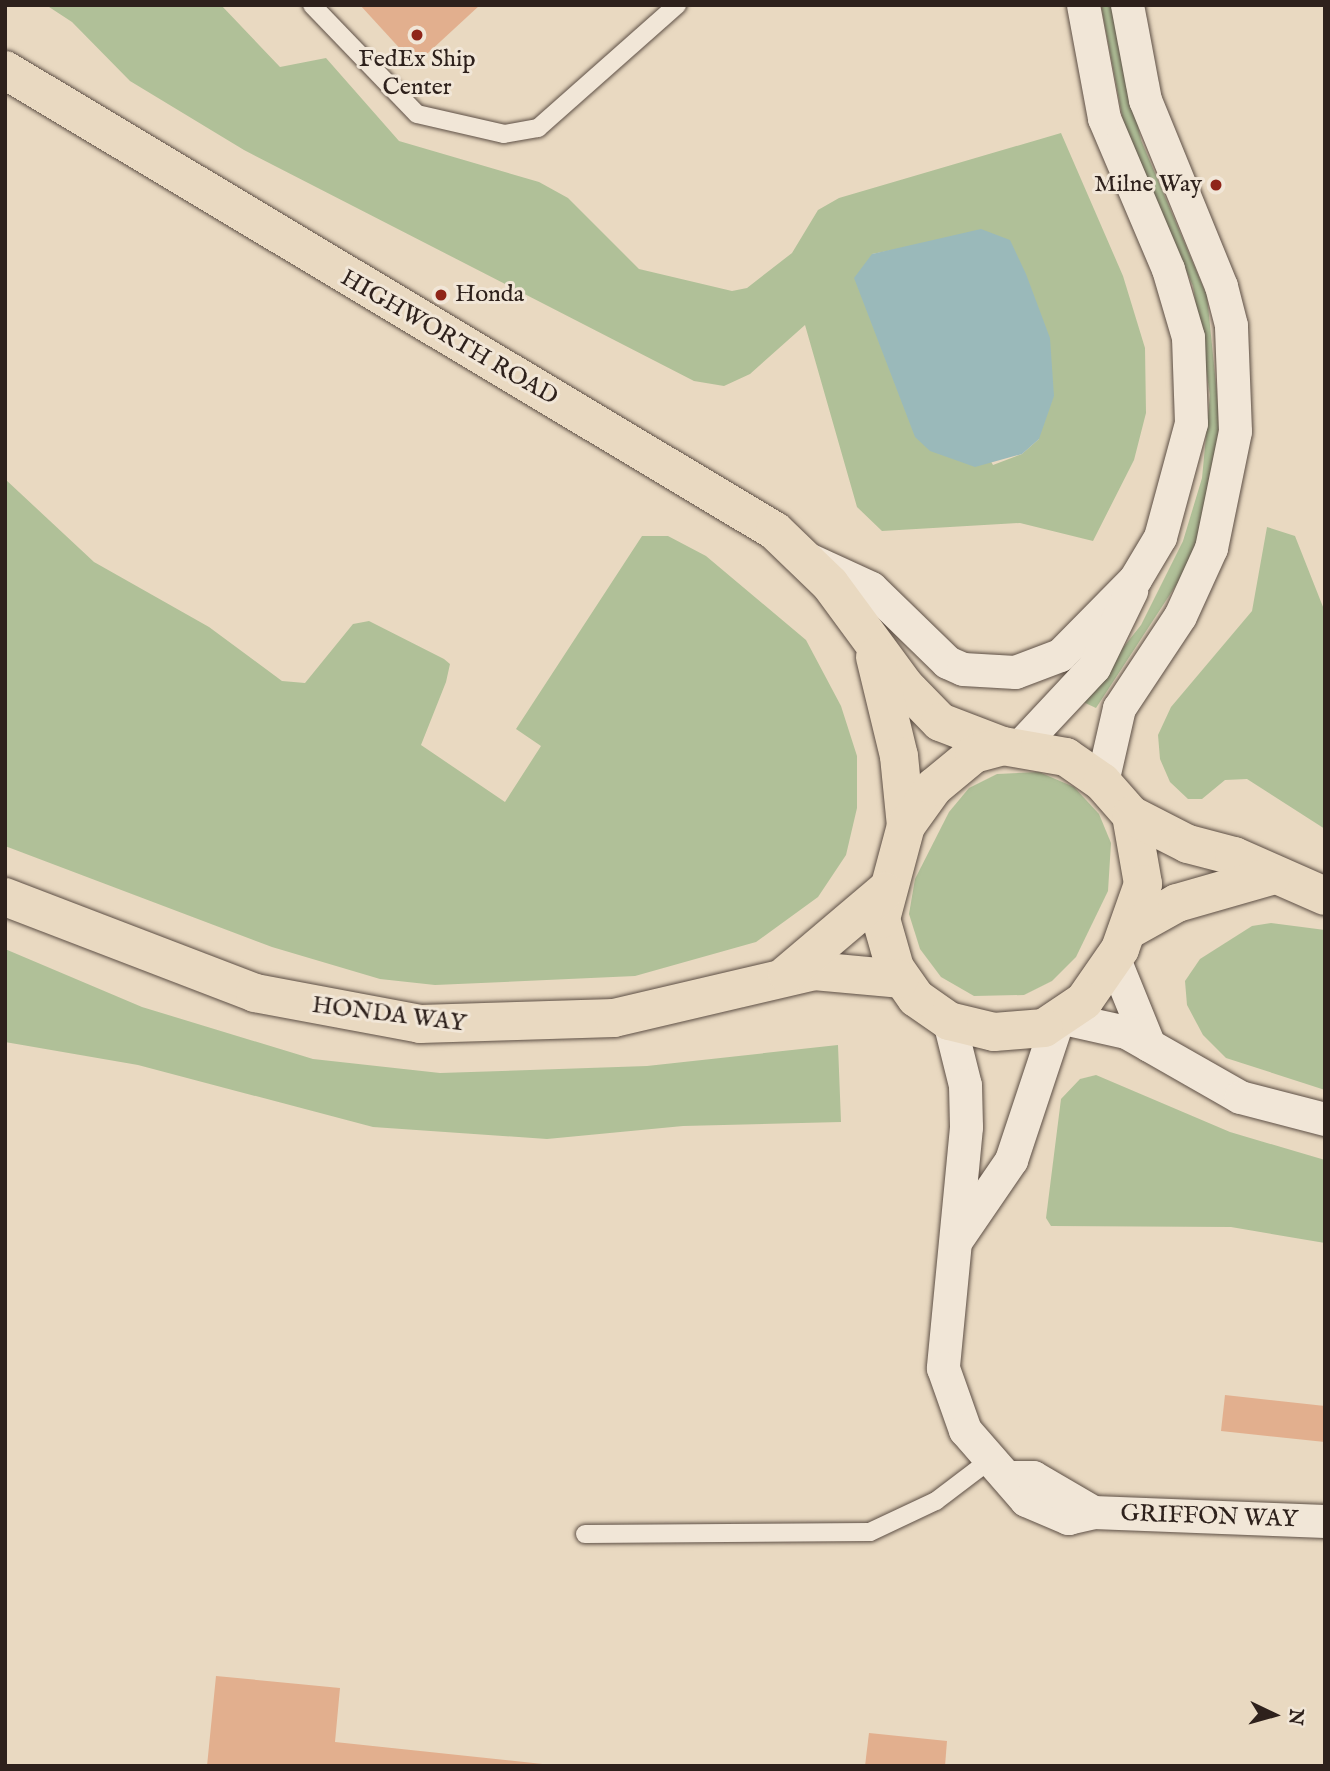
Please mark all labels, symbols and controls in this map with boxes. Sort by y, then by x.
marker: FedEx Ship Center [409,27,425,43]
place label: FedEx Ship Center [359,46,475,102]
place label: Milne Way [1094,171,1202,199]
marker: Milne Way [1208,177,1224,193]
street label: HIGHWORTH ROAD [335,264,563,412]
place label: Honda [455,281,524,309]
marker: Honda [433,287,449,303]
street label: HONDA WAY [310,991,468,1039]
street label: GRIFFON WAY [1120,1500,1298,1534]
north arrow [1239,1680,1309,1750]
text: N [1282,1708,1308,1726]

